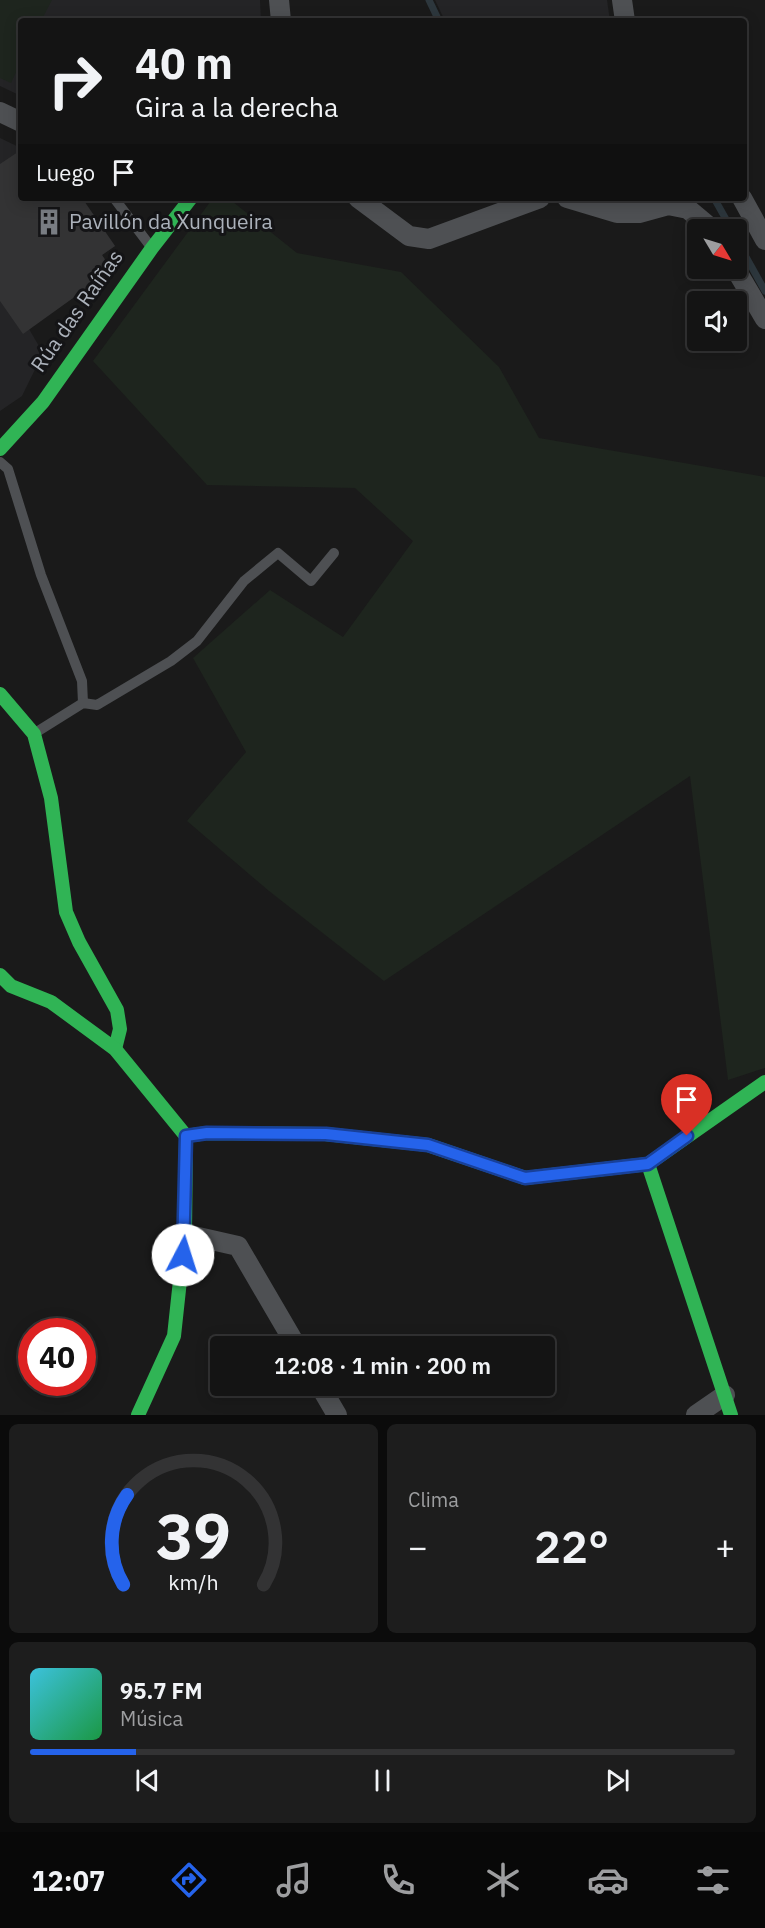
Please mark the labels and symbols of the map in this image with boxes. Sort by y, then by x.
building icon: Pavillón da Xunqueira [34,207,64,237]
place label: Pavillón da Xunqueira [69,207,273,235]
north arrow [687,219,747,279]
street label: Rúa das Raíñas [24,244,129,377]
pin [661,1074,712,1136]
position arrow [151,1223,215,1287]
speed limit sign: 40 [18,1318,96,1396]

